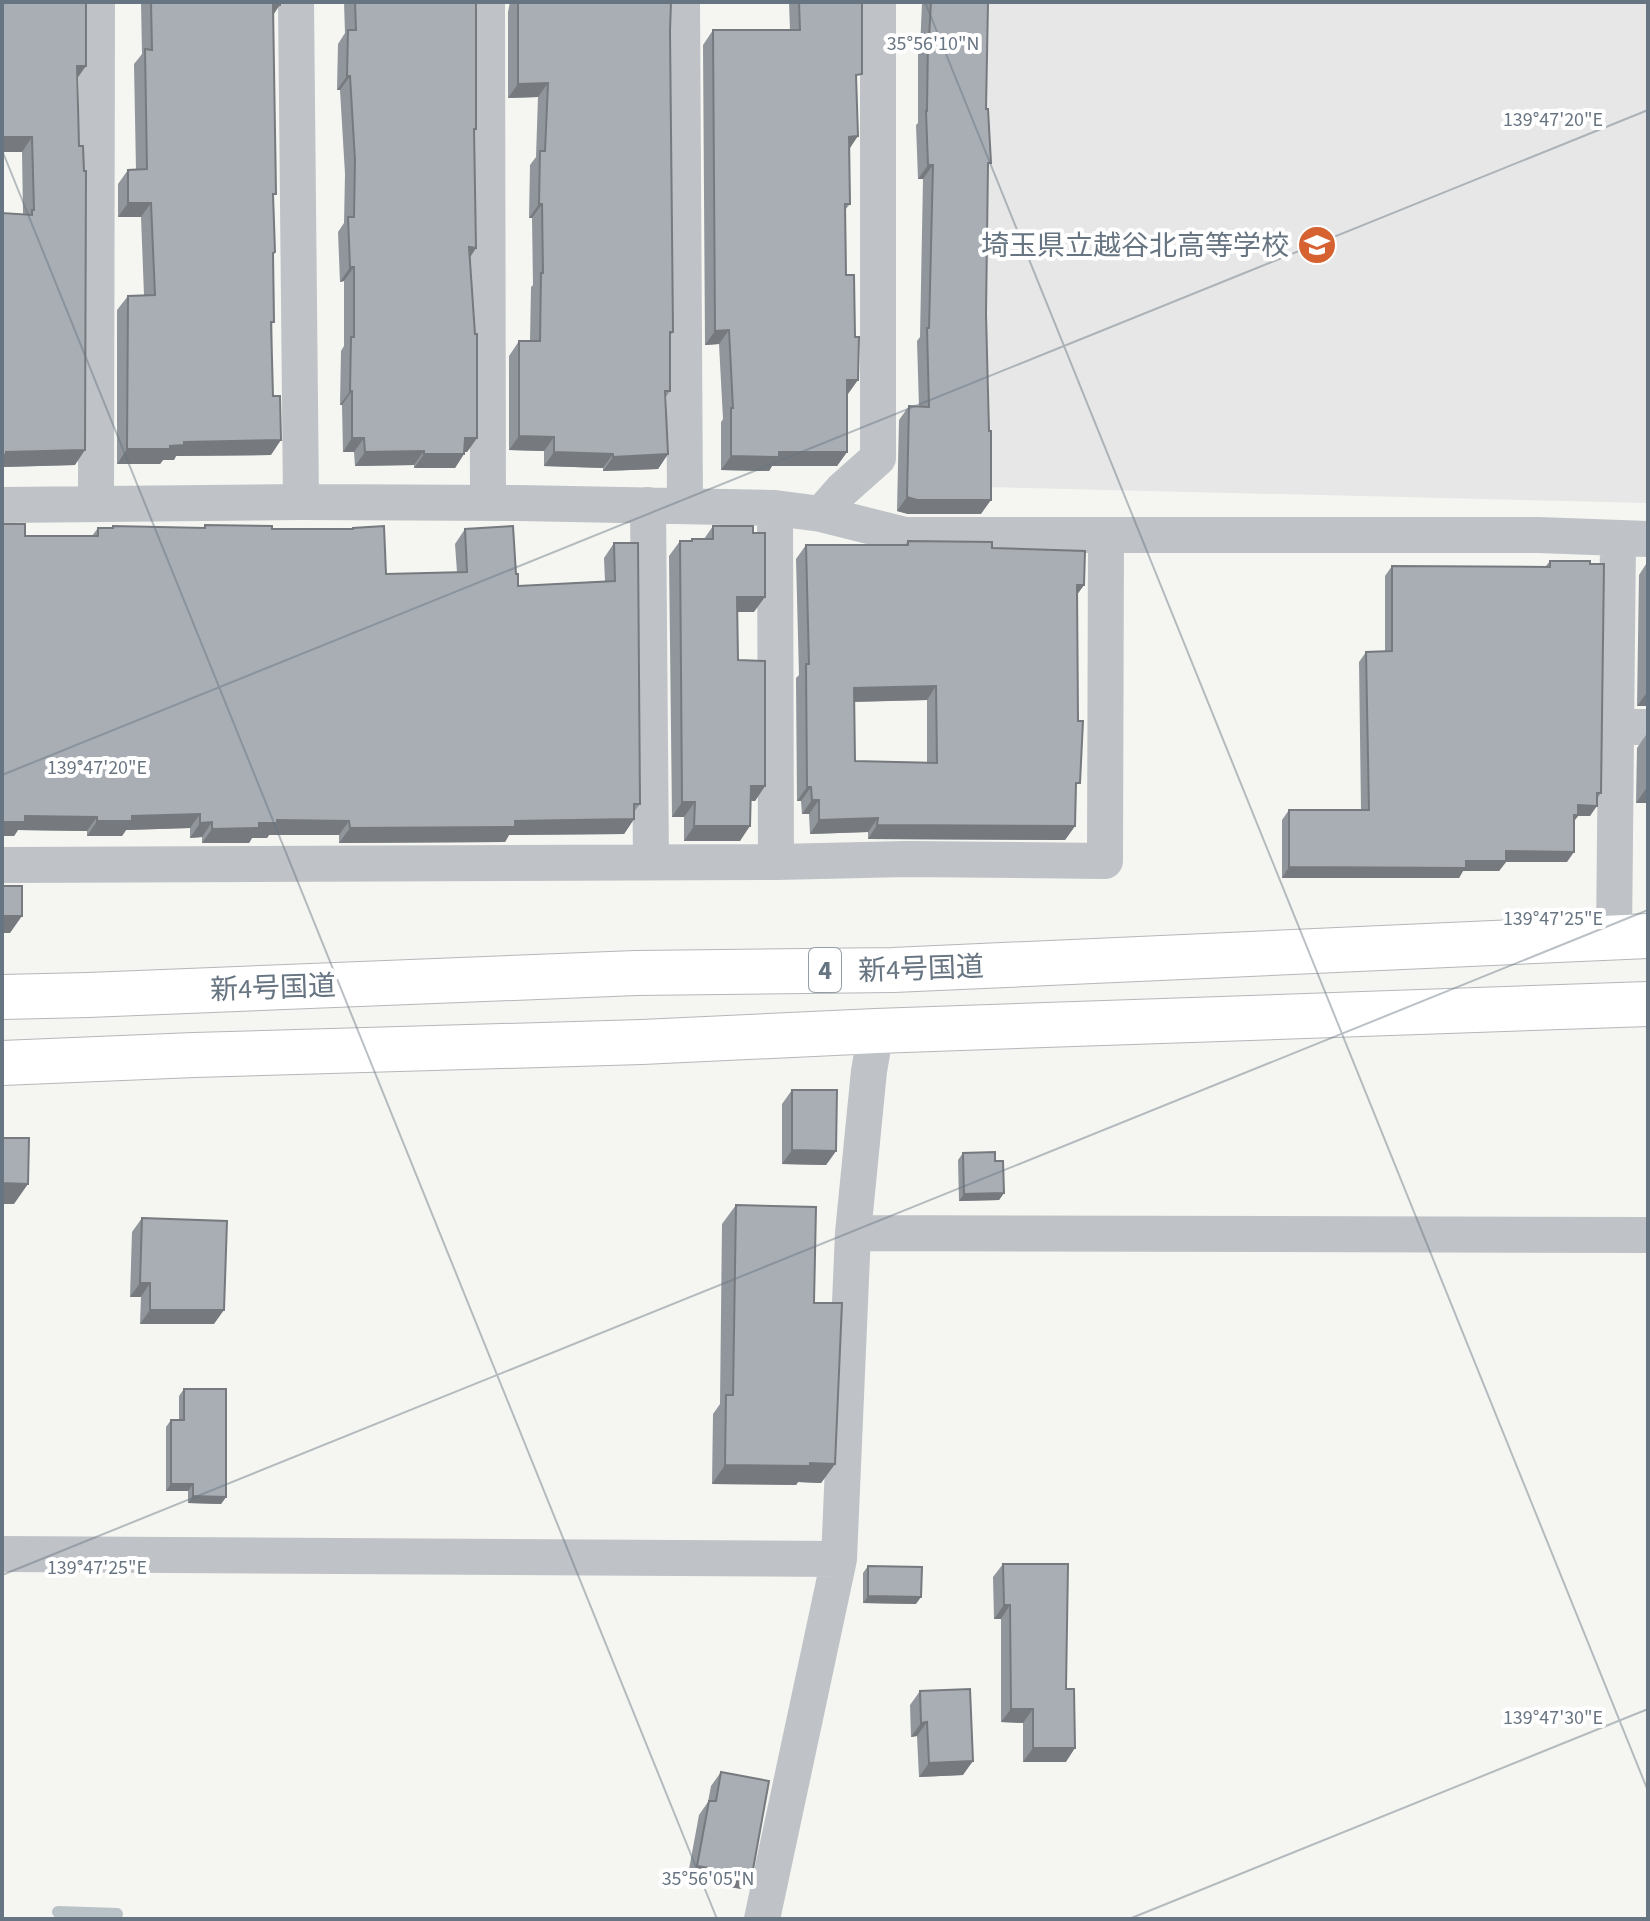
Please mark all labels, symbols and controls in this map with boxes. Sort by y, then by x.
text: 35°56'10"N [887,30,979,58]
text: 139°47'20"E [1503,106,1603,134]
school or university icon: 埼玉県立越谷北高等学校 [1296,224,1338,266]
place label: 埼玉県立越谷北高等学校 [981,226,1289,266]
text: 139°47'20"E [47,754,147,782]
text: 139°47'25"E [1503,905,1603,933]
street label: 新4号国道 [857,947,985,991]
road number: 4 [809,948,841,992]
street label: 新4号国道 [209,966,337,1010]
text: 139°47'25"E [47,1554,147,1582]
text: 139°47'30"E [1503,1704,1603,1732]
text: 35°56'05"N [662,1865,754,1893]

